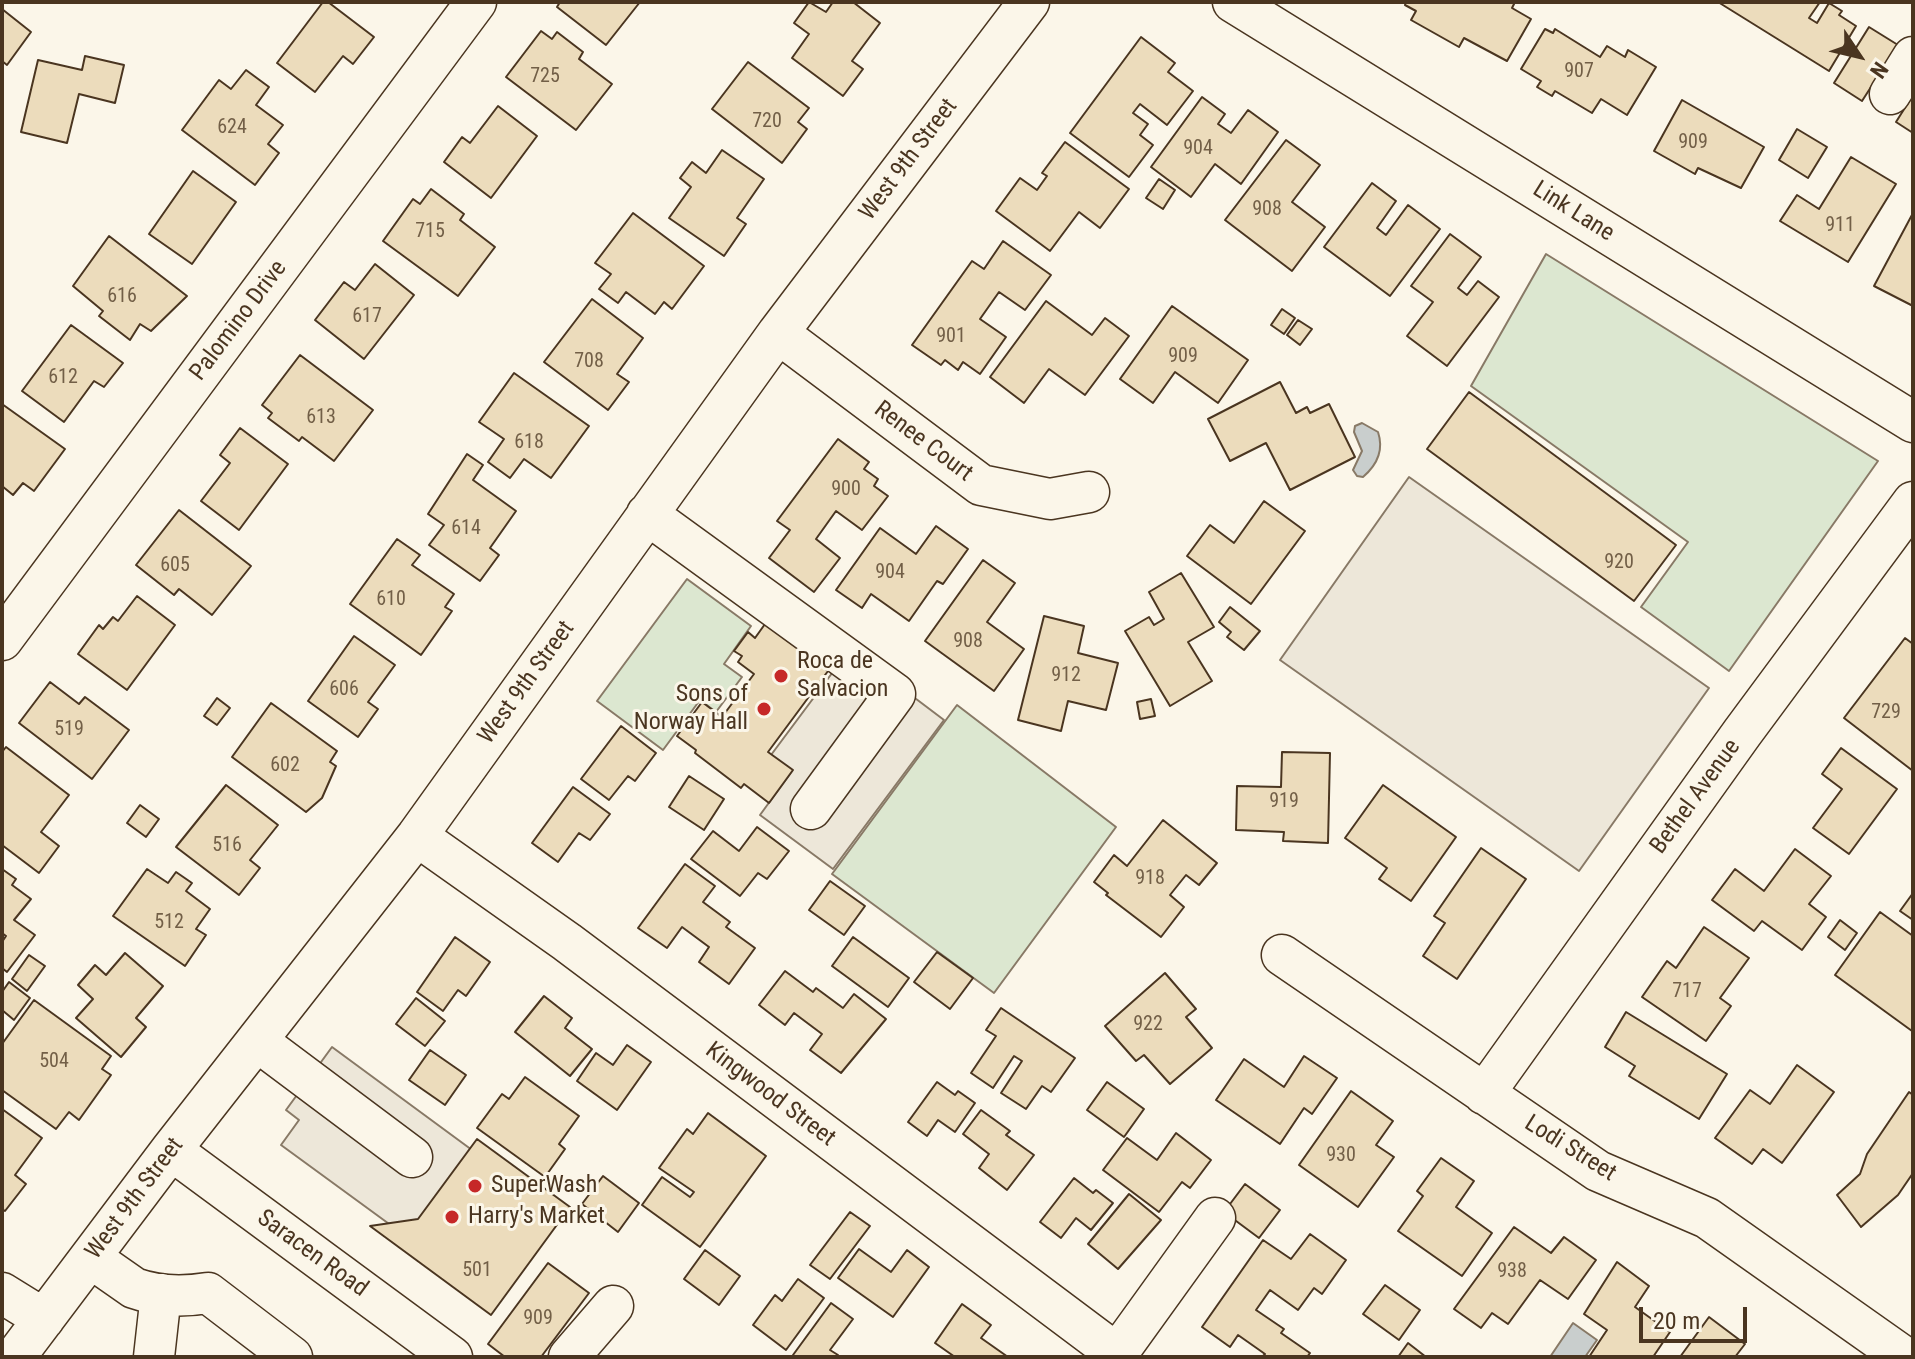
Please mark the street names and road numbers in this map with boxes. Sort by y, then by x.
street label: West 9th Street [854,93,964,227]
street label: Link Lane [1527,176,1619,248]
street label: Palomino Drive [185,255,293,387]
street label: Renee Court [868,396,978,488]
street label: West 9th Street [473,616,581,750]
street label: Bethel Avenue [1645,734,1747,860]
street label: Kingwood Street [699,1037,841,1153]
street label: Lodi Street [1519,1110,1621,1188]
street label: West 9th Street [80,1132,190,1266]
street label: Saracen Road [251,1204,373,1304]

